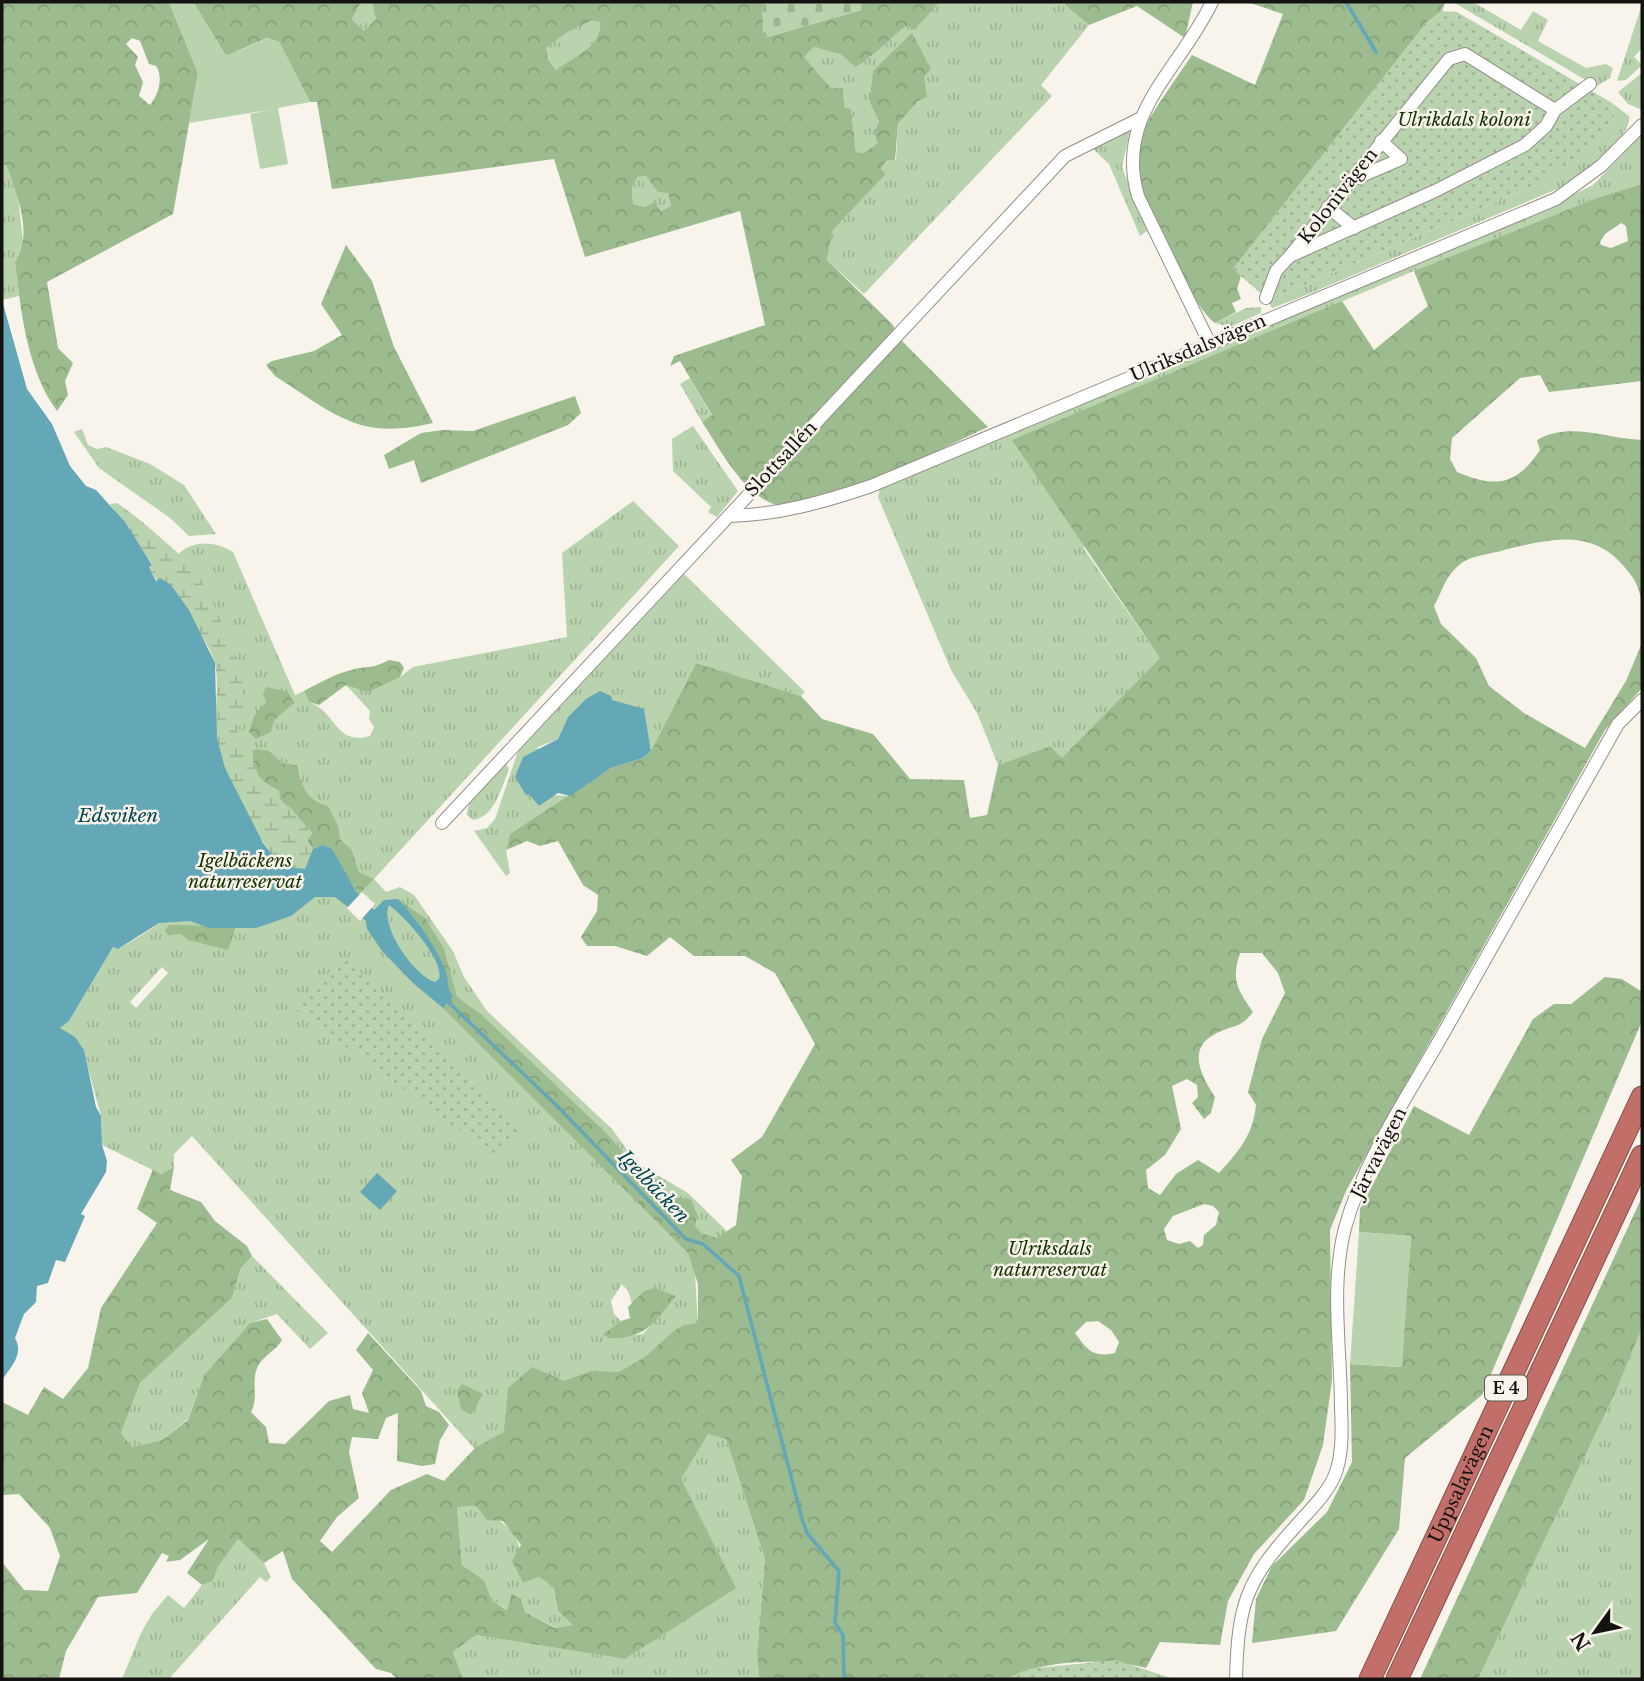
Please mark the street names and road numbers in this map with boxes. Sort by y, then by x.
street label: Kolonivägen [1294,144,1382,248]
street label: Ulriksdalsvägen [1127,309,1269,387]
street label: Slottsallén [740,417,822,501]
street label: Järvavägen [1346,1104,1411,1204]
road number: E 4 [1485,1376,1527,1400]
street label: Uppsalavägen [1424,1422,1498,1547]

